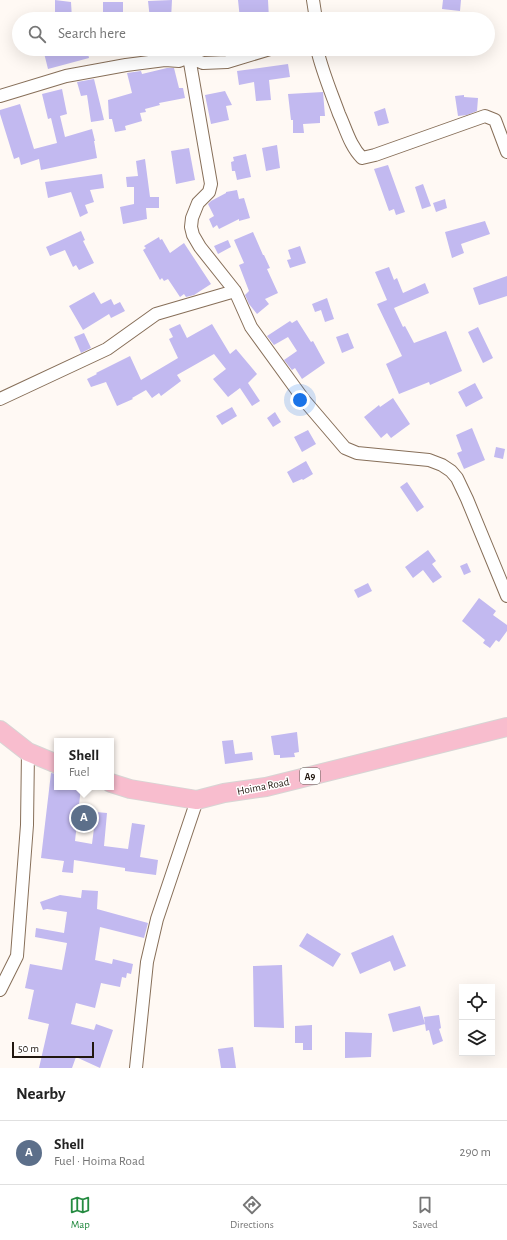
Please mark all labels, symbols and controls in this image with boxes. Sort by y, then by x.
search box [12,12,495,56]
icon: search [26,23,48,45]
text: Search here [58,26,126,41]
your location [290,390,310,410]
popup [54,738,114,790]
text: Shell [69,748,99,763]
text: Fuel [69,766,90,779]
road number: A9 [300,768,320,784]
street label: Hoima Road [236,776,290,797]
pin: A [71,803,97,833]
map controls [459,984,495,1056]
button: locate [459,984,495,1020]
button: layers [459,1020,495,1056]
scale bar [12,1040,94,1059]
text: 50 m [18,1043,39,1054]
text: Nearby [16,1085,66,1102]
text: Shell [54,1137,84,1152]
text: A [25,1146,33,1159]
text: 290 m [460,1146,491,1159]
text: Fuel · Hoima Road [54,1155,145,1168]
tab: Map [69,1194,91,1231]
tab: Directions [230,1194,274,1231]
tab: Saved [412,1194,438,1231]

